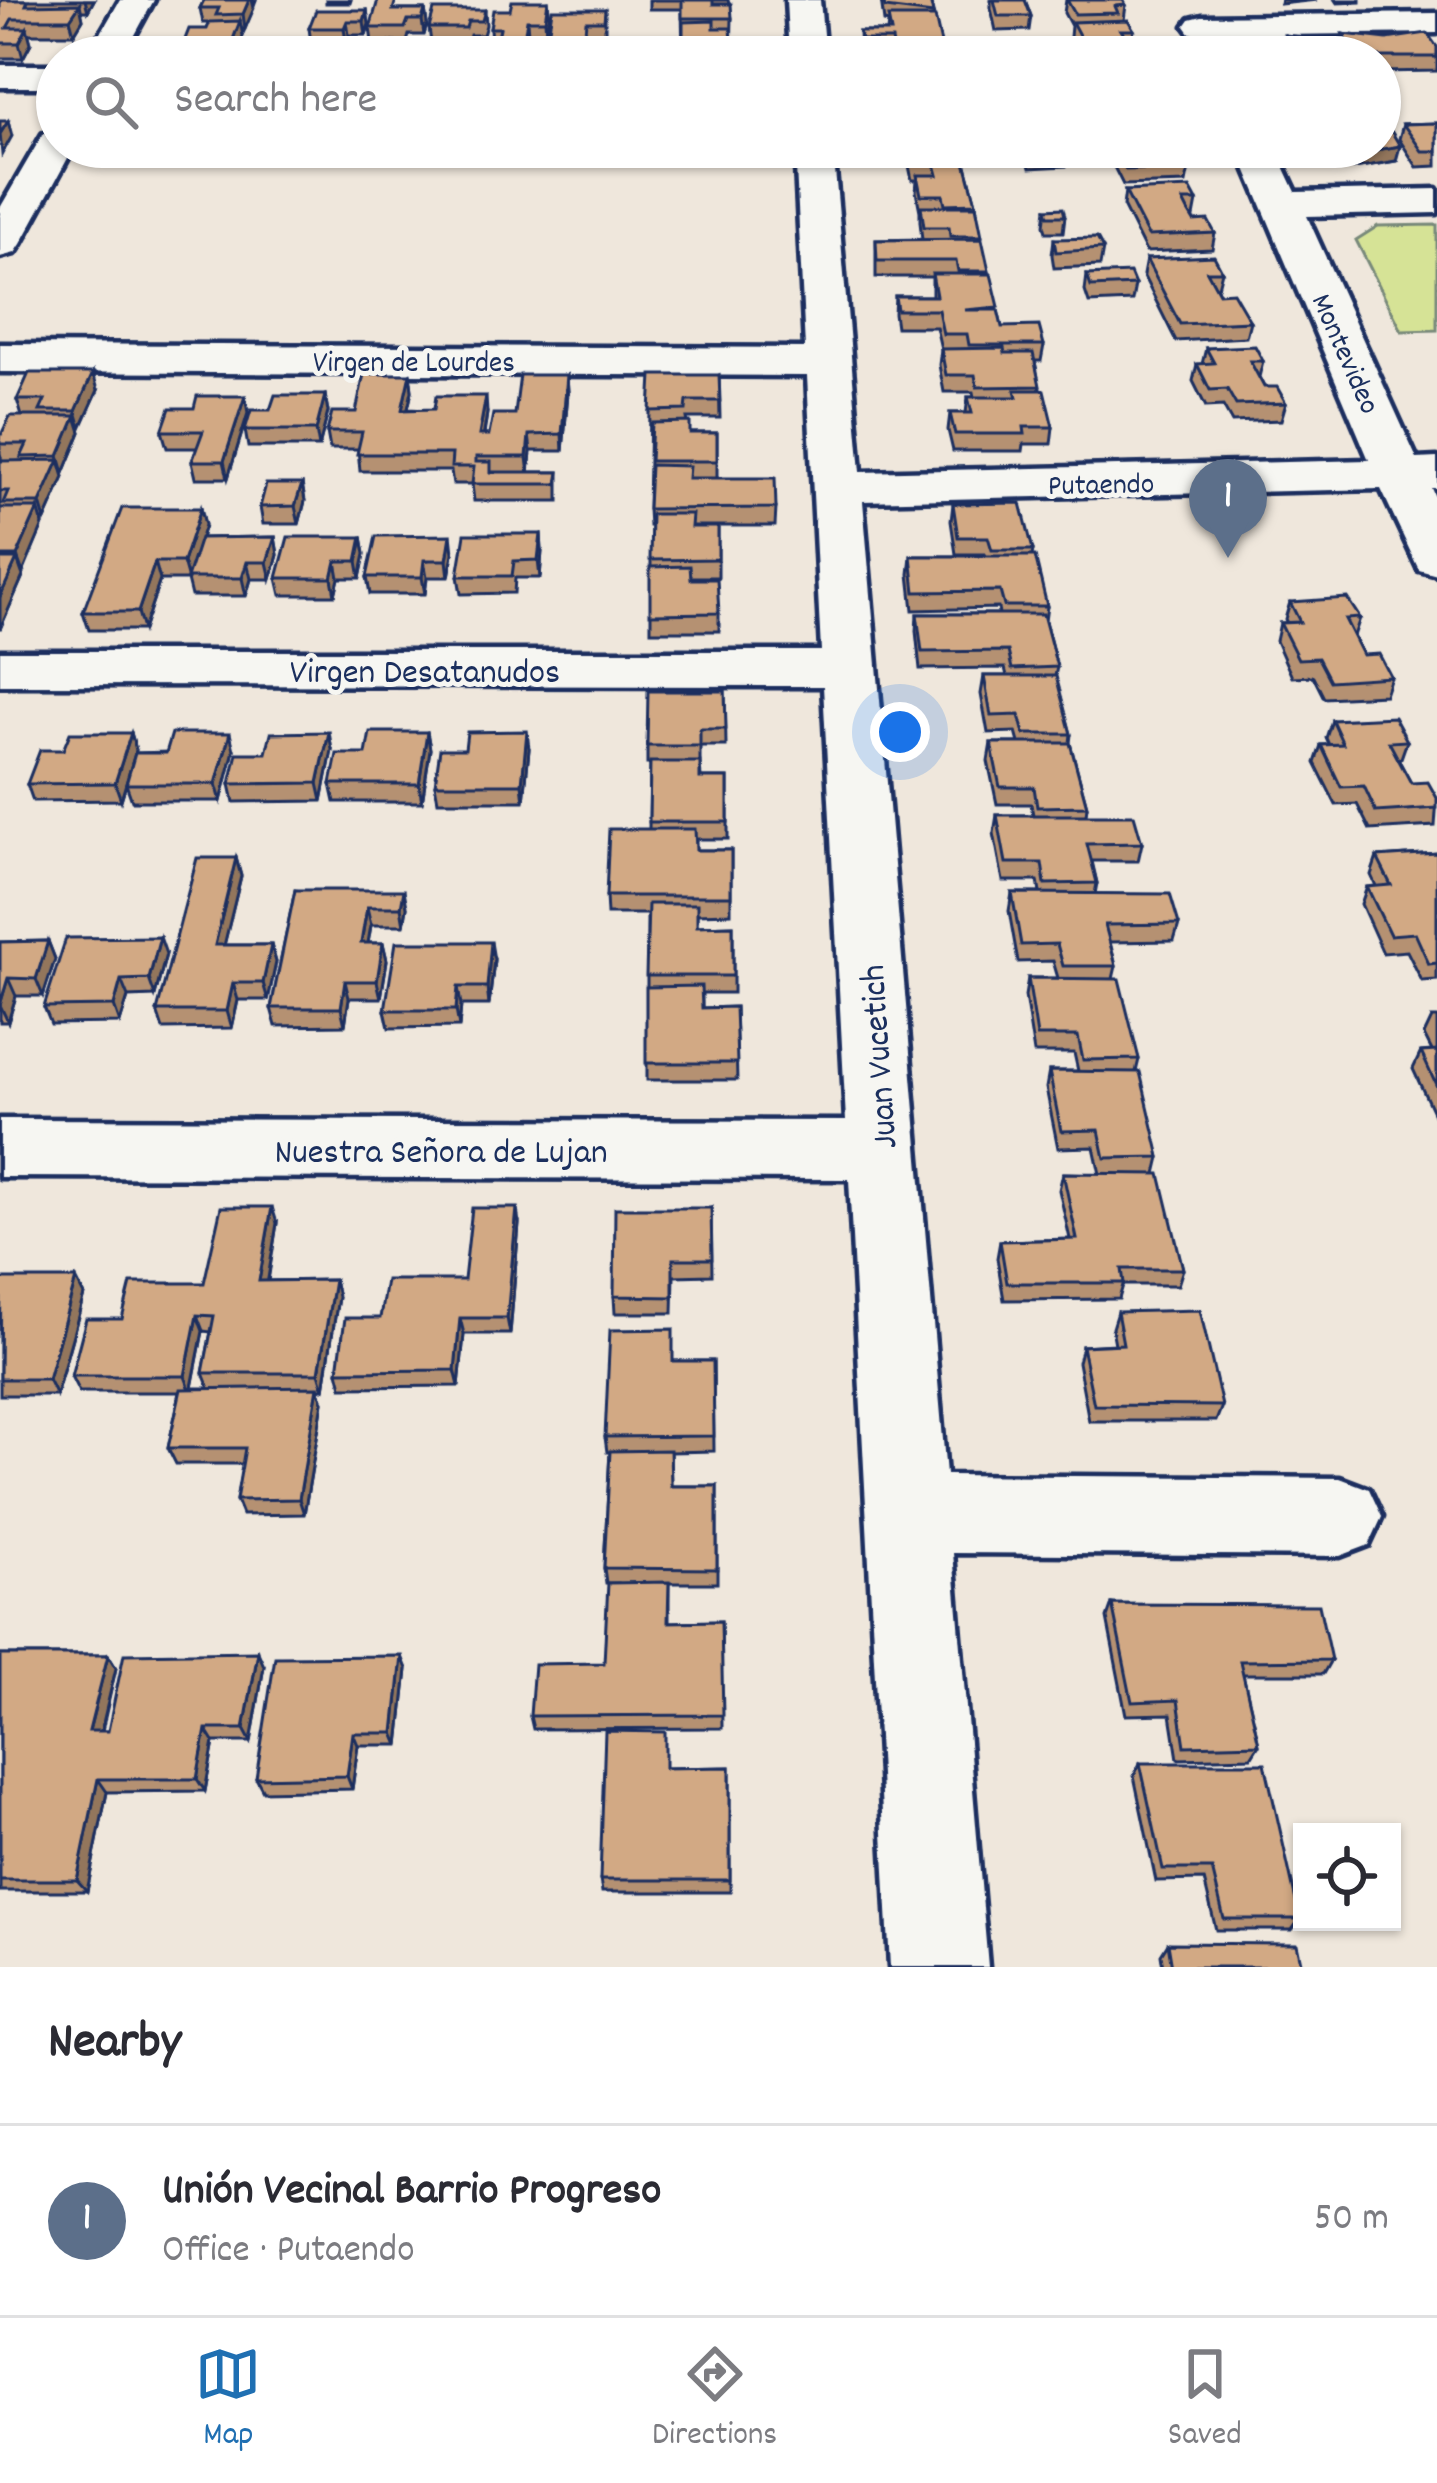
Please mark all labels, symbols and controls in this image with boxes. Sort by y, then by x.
search box [36,36,1401,168]
icon: search [78,69,144,135]
text: Search here [174,70,377,134]
street label: Montevideo [1297,288,1388,422]
street label: Virgen de Lourdes [313,344,515,387]
pin: 1 [1189,459,1267,558]
street label: Putaendo [1048,465,1155,510]
street label: Virgen Desatanudos [290,649,560,701]
your location [870,702,930,762]
street label: Juan Vucetich [850,963,914,1150]
street label: Nuestra Señora de Lujan [274,1129,608,1181]
map controls [1293,1823,1401,1931]
button: locate [1293,1823,1401,1931]
text: Nearby [48,2009,181,2081]
text: Unión Vecinal Barrio Progreso [162,2161,661,2225]
text: 1 [83,2193,91,2248]
text: 50 m [1314,2193,1389,2248]
text: Office · Putaendo [162,2225,415,2280]
tab: Map [195,2341,261,2460]
tab: Directions [652,2341,777,2460]
tab: Saved [1168,2341,1242,2460]

